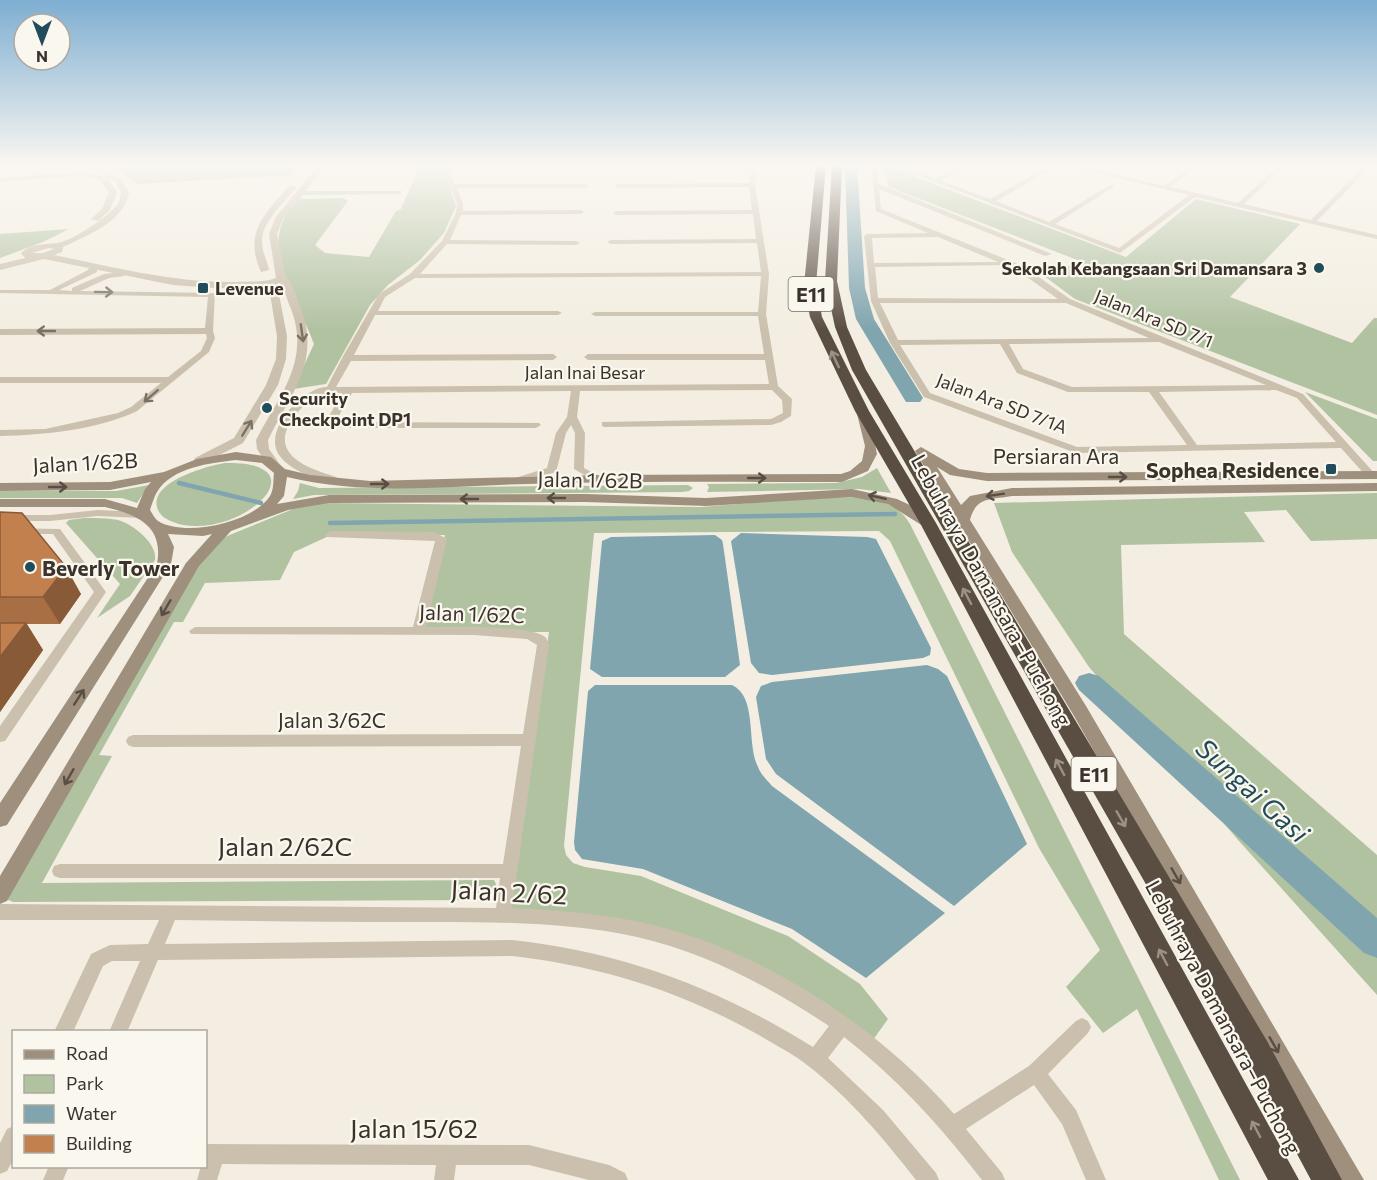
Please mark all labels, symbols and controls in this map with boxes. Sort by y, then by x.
north arrow [12,12,72,72]
text: N [36,48,48,67]
place label: Sekolah Kebangsaan Sri Damansara 3 [1001,257,1307,279]
marker: Sekolah Kebangsaan Sri Damansara 3 [1312,261,1326,275]
place label: Levenue [215,277,284,299]
road number: E11 [788,277,834,311]
marker: Levenue [196,281,210,295]
street label: Jalan Ara SD 7/1 [1092,284,1216,352]
one-way arrow [93,287,113,298]
one-way arrow [296,322,307,342]
one-way arrow [36,325,56,337]
one-way arrow [829,350,840,368]
street label: Jalan Inai Besar [524,361,646,383]
street label: Jalan Ara SD 7/1A [934,368,1070,438]
place label: Security Checkpoint DP1 [279,387,411,430]
one-way arrow [144,389,159,403]
marker: Security Checkpoint DP1 [260,401,274,415]
one-way arrow [241,420,253,437]
street label: Persiaran Ara [993,443,1119,468]
street label: Jalan 1/62B [32,447,138,477]
street label: Lebuhraya Damansara–Puchong [907,450,1077,730]
place label: Sophea Residence [1146,457,1319,482]
marker: Sophea Residence [1324,462,1338,476]
street label: Jalan 1/62B [537,466,643,492]
one-way arrow [1107,471,1127,483]
one-way arrow [746,472,766,484]
one-way arrow [370,478,390,490]
one-way arrow [48,481,68,492]
one-way arrow [986,490,1005,501]
one-way arrow [868,491,887,502]
one-way arrow [547,492,567,504]
one-way arrow [460,493,480,505]
place label: Beverly Tower [42,555,180,580]
marker: Beverly Tower [23,560,37,574]
one-way arrow [961,588,973,605]
one-way arrow [160,599,172,616]
street label: Jalan 1/62C [419,599,525,627]
one-way arrow [72,688,85,705]
street label: Jalan 3/62C [278,707,386,732]
water label: Sungai Gasi [1190,731,1317,850]
road number: E11 [1072,757,1116,791]
one-way arrow [1054,759,1065,777]
one-way arrow [62,768,74,785]
one-way arrow [1115,811,1127,828]
street label: Jalan 2/62C [218,830,352,861]
one-way arrow [1171,867,1183,884]
street label: Jalan 2/62 [450,872,568,910]
street label: Lebuhraya Damansara–Puchong [1141,876,1307,1158]
one-way arrow [1157,949,1169,966]
legend [12,1030,207,1168]
one-way arrow [1268,1036,1280,1053]
text: Road [66,1042,108,1064]
text: Park [66,1072,104,1094]
text: Water [66,1102,117,1124]
street label: Jalan 15/62 [350,1112,478,1143]
one-way arrow [1250,1120,1261,1138]
text: Building [66,1132,132,1154]

